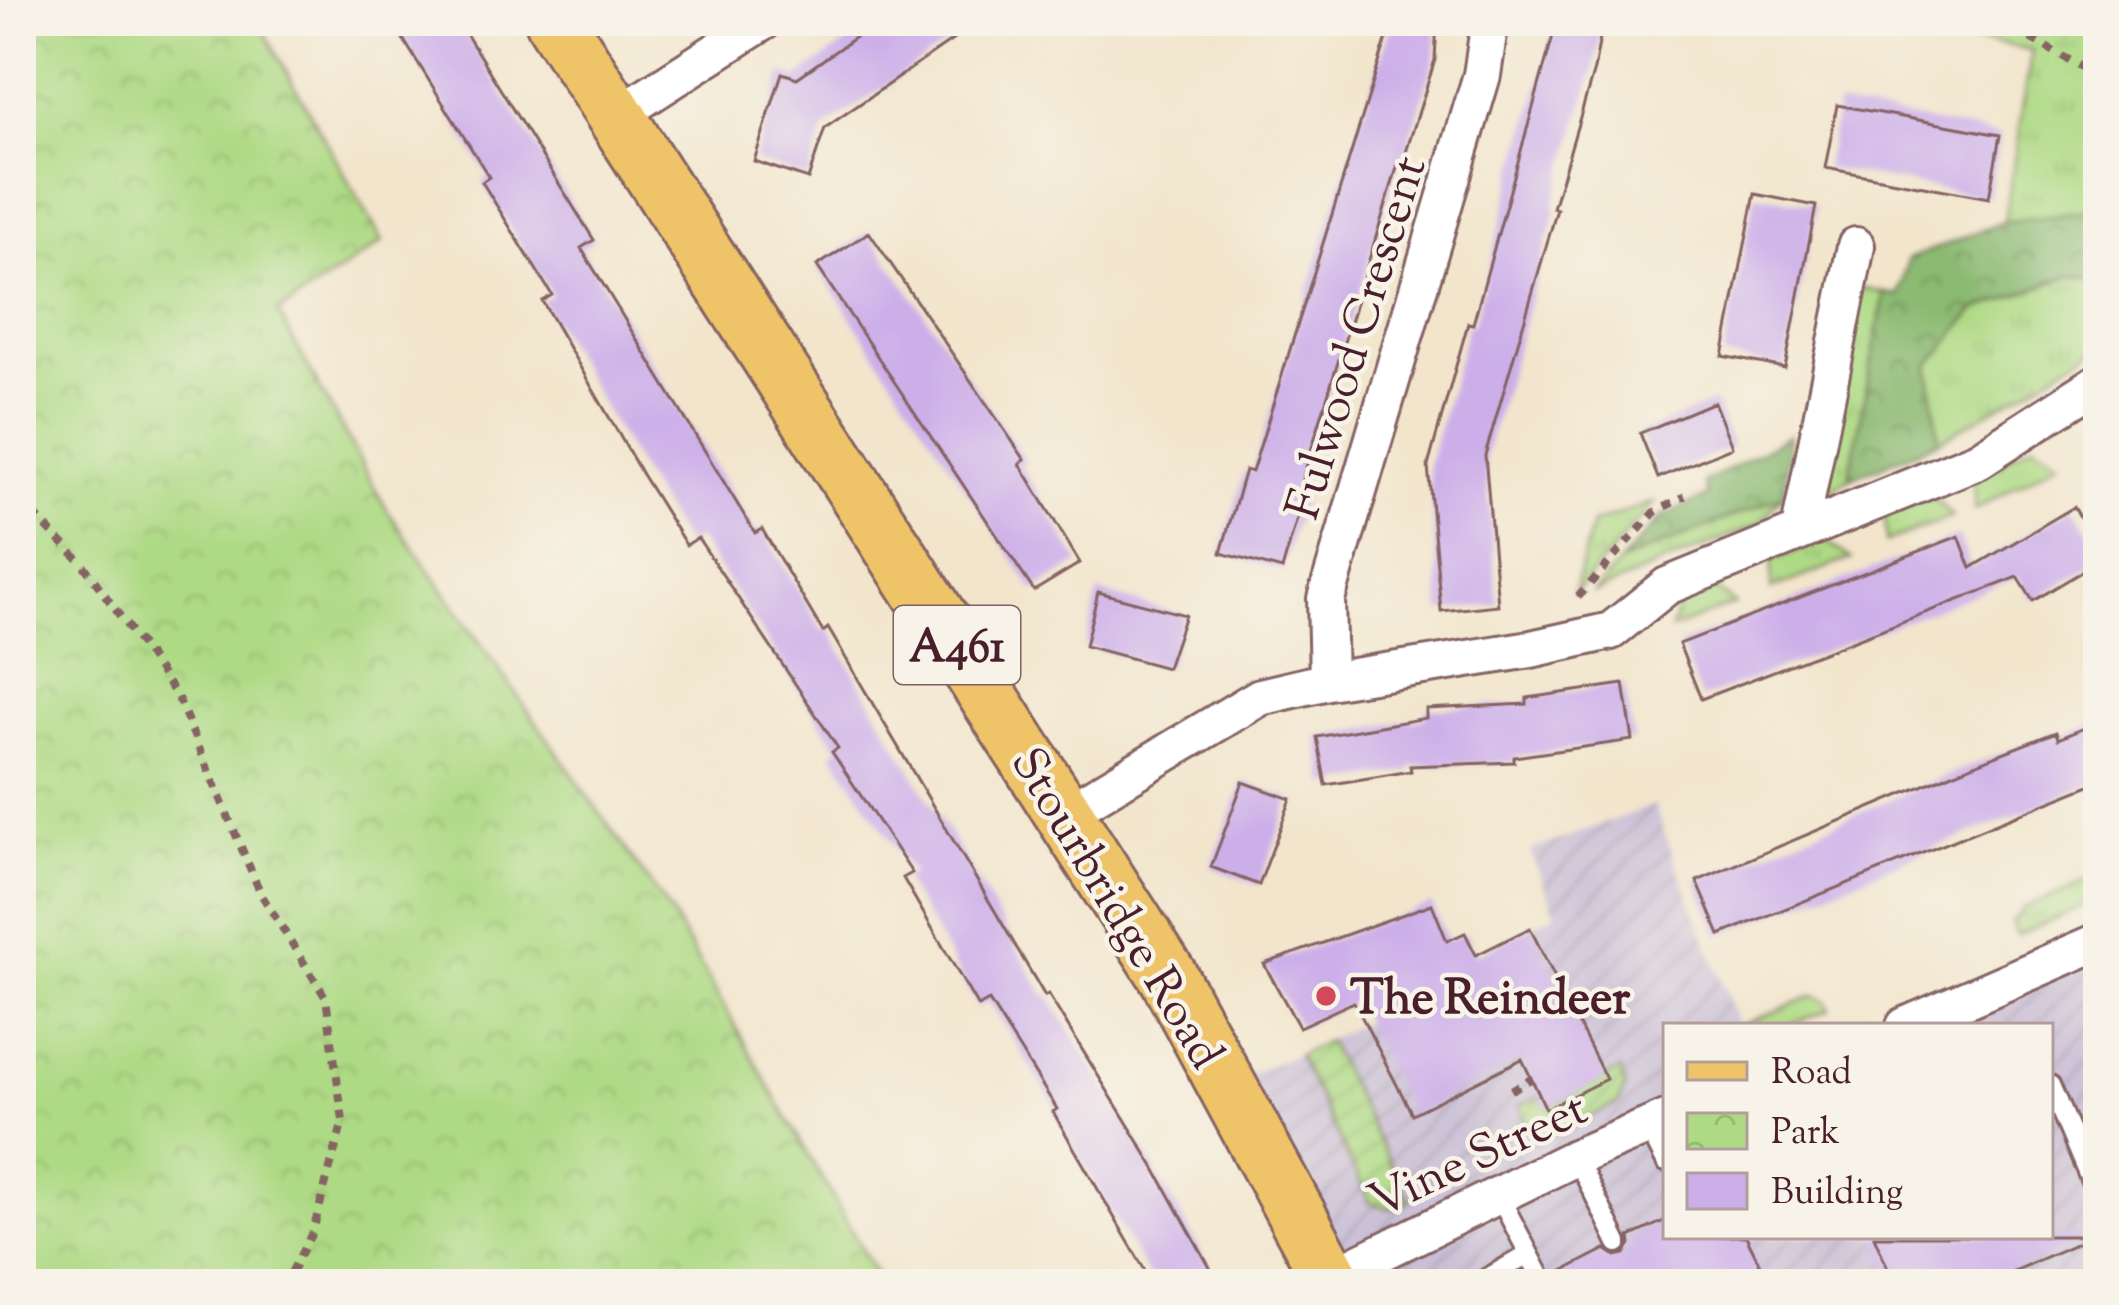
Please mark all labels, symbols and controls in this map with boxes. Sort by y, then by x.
street label: Fulwood Crescent [1271,149,1447,529]
road number: A461 [894,606,1020,684]
street label: Stourbridge Road [991,736,1238,1084]
place label: The Reindeer [1350,967,1631,1036]
marker: The Reindeer [1313,983,1339,1009]
legend [1663,1023,2053,1239]
text: Road [1771,1048,1852,1100]
street label: Vine Street [1359,1077,1600,1239]
text: Park [1771,1108,1840,1160]
text: Building [1771,1168,1903,1220]

